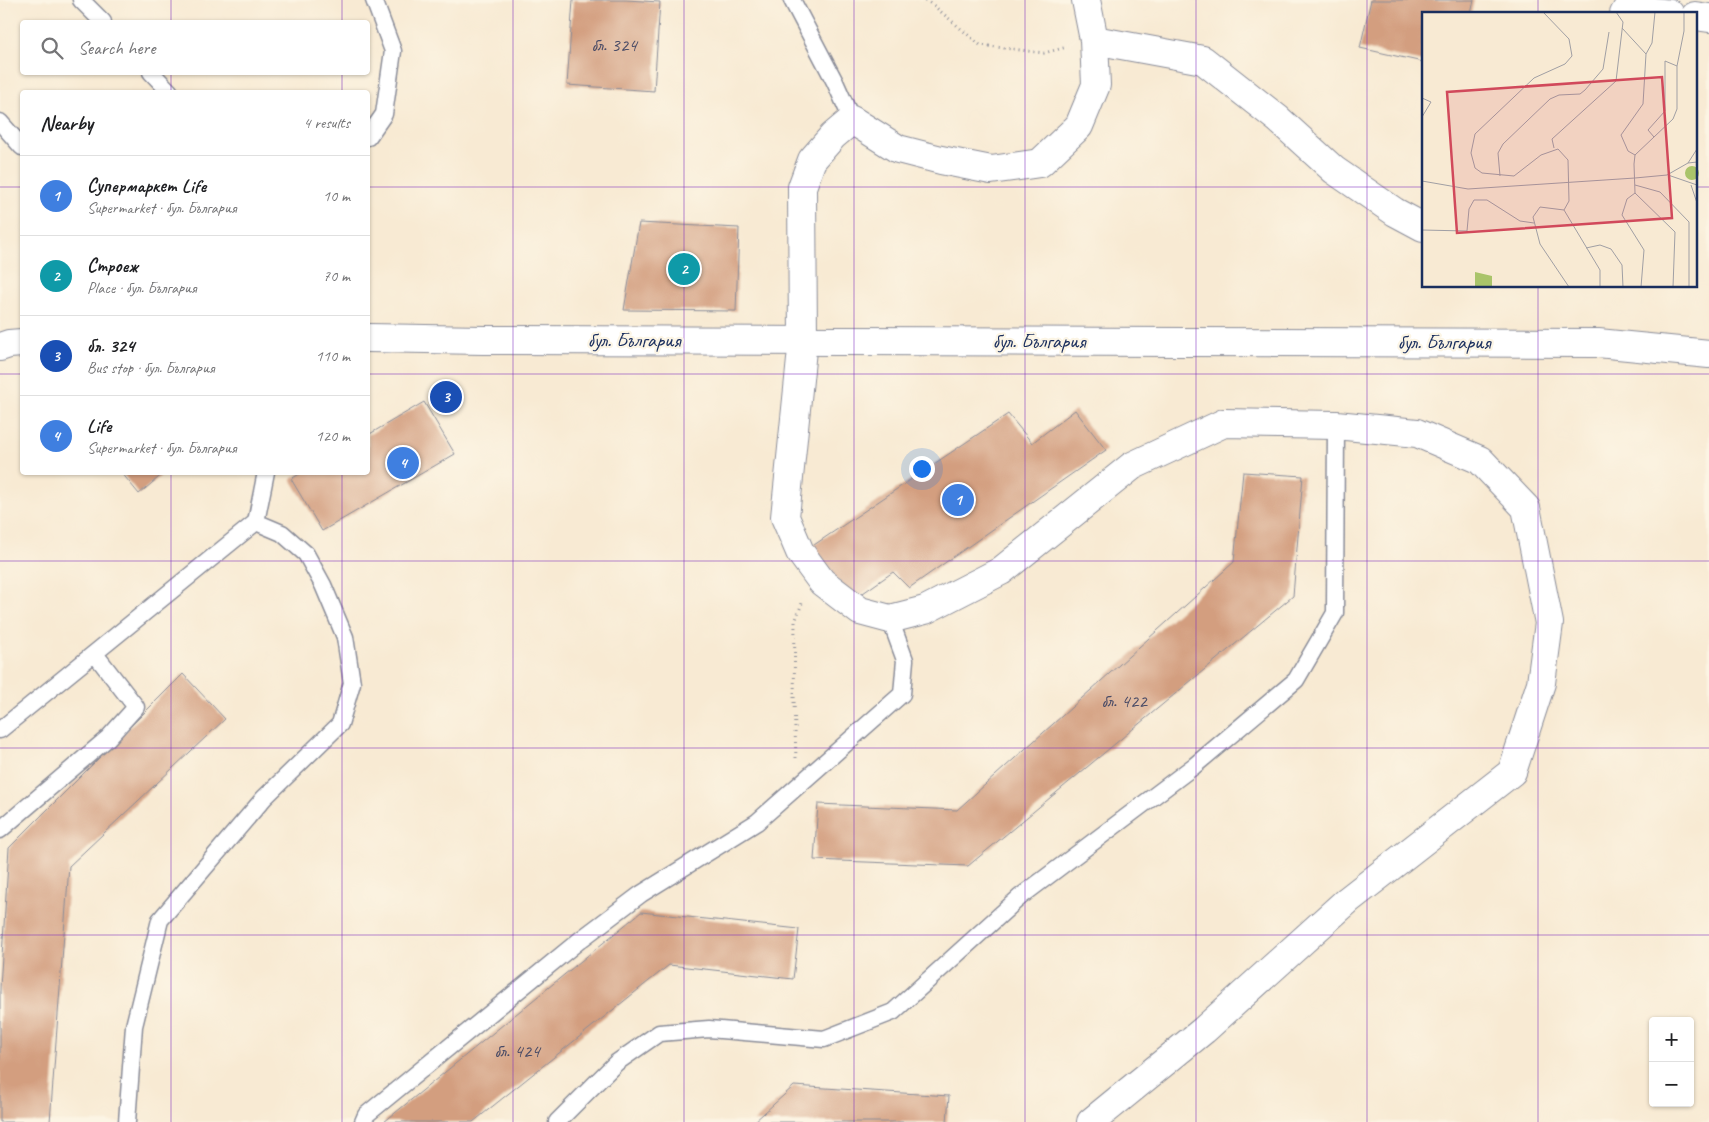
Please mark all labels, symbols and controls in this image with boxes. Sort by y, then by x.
inset map [1422,12,1696,288]
search box [20,20,370,75]
house number: бл. 324 [591,33,639,57]
icon: search [38,34,66,62]
text: Search here [78,36,155,60]
text: Nearby [40,110,93,136]
text: 4 results [303,113,350,133]
text: Супермаркет Life [87,174,206,198]
text: 1 [52,186,60,206]
text: 10 m [323,186,350,206]
text: Supermarket · бул. България [87,198,236,218]
pin: 2 [668,250,700,288]
text: Строеж [87,254,138,278]
text: 2 [52,266,60,286]
text: 70 m [323,266,350,286]
text: Place · бул. България [87,278,197,298]
street label: бул. България [588,327,682,353]
street label: бул. България [993,328,1087,354]
street label: бул. България [1398,329,1492,355]
text: бл. 324 [87,334,135,358]
text: 3 [52,346,60,366]
text: 110 m [316,346,350,366]
text: Bus stop · бул. България [87,358,215,378]
pin: 3 [430,378,462,416]
text: Life [87,414,111,438]
text: 4 [52,426,60,446]
text: 120 m [316,426,350,446]
text: Supermarket · бул. България [87,438,236,458]
pin: 4 [387,444,419,482]
your location [909,456,935,482]
pin: 1 [942,481,974,519]
house number: бл. 422 [1101,689,1148,713]
map controls [1649,1017,1694,1107]
button: + [1649,1017,1694,1062]
house number: бл. 424 [494,1039,542,1063]
button: − [1649,1062,1694,1107]

